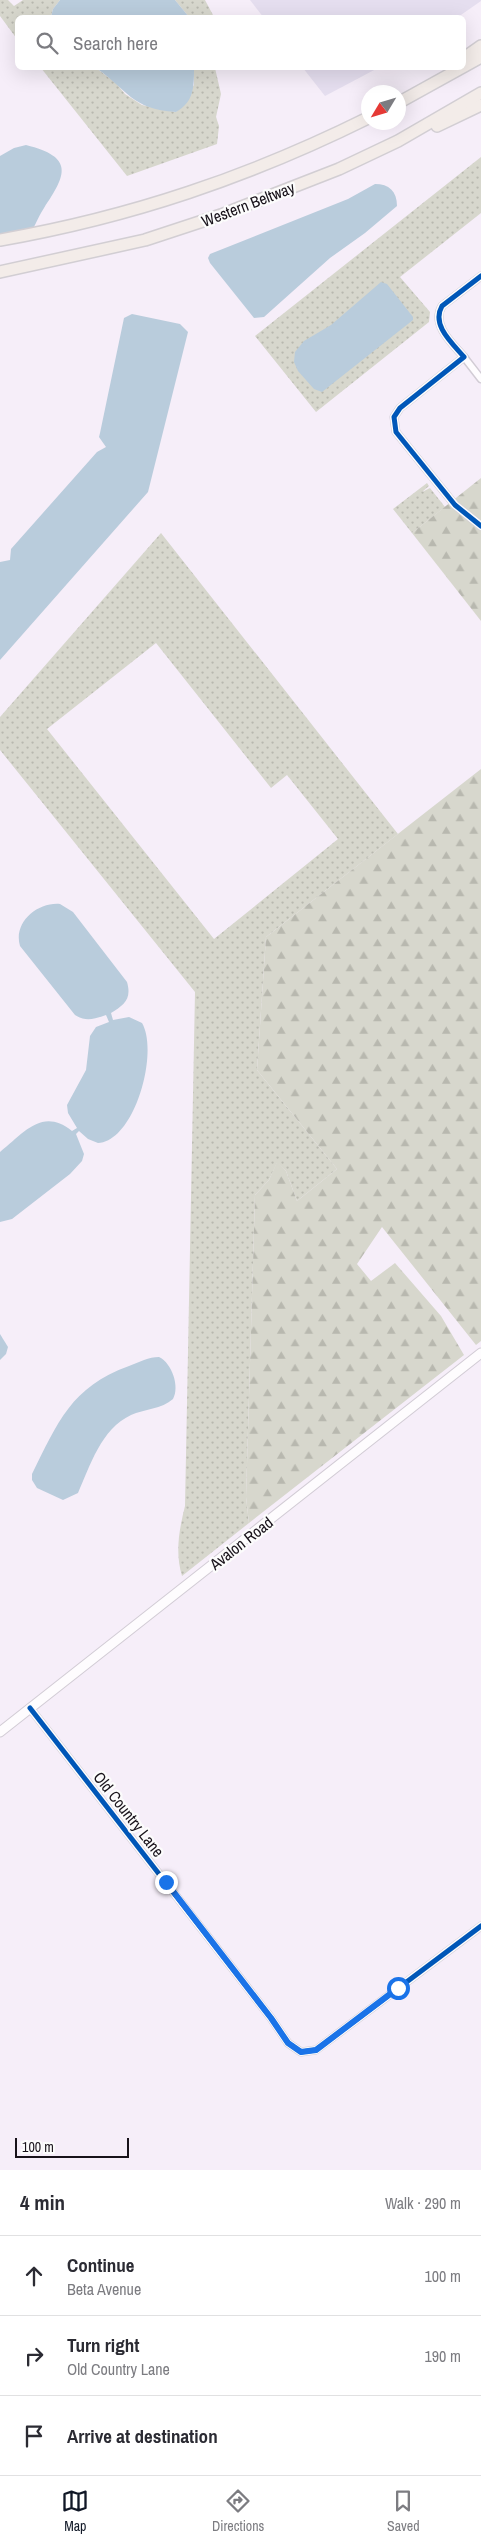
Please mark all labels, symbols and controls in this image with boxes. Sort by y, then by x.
search box [15,15,466,70]
icon: search [33,29,61,57]
text: Search here [73,30,158,56]
north arrow [361,85,406,130]
street label: Western Beltway [198,176,298,232]
street label: Avalon Road [204,1511,277,1575]
street label: Old Country Lane [89,1767,169,1861]
route end [155,1871,178,1894]
route start [387,1977,410,2000]
scale bar [15,2135,129,2158]
text: 100 m [22,2138,54,2156]
text: 4 min [20,2188,65,2217]
text: Walk · 290 m [385,2192,461,2214]
text: Continue [67,2252,135,2278]
icon: ahead [20,2262,48,2290]
text: 100 m [425,2265,461,2287]
text: Beta Avenue [67,2278,141,2300]
text: Turn right [67,2332,139,2358]
icon: right [20,2342,48,2370]
text: 190 m [425,2345,461,2367]
text: Old Country Lane [67,2358,170,2380]
icon: arrive [20,2422,48,2450]
text: Arrive at destination [67,2423,218,2449]
tab: Map [61,2487,89,2535]
tab: Directions [212,2487,264,2535]
tab: Saved [387,2487,420,2535]

